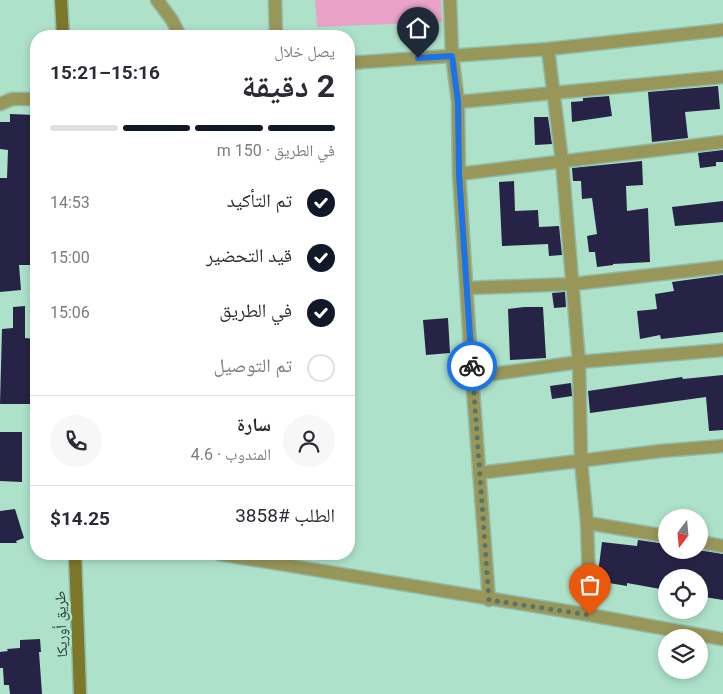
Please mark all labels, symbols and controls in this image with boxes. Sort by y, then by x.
pin [397,7,439,58]
icon: home [404,14,432,42]
text: يصل خلال [274,42,335,61]
text: 15:16–15:21 [50,61,160,84]
text: 2 دقيقة [241,67,335,105]
text: في الطريق · 150 m [217,141,335,160]
text: تم التأكيد [227,189,292,212]
icon: check [307,189,335,217]
text: 14:53 [50,193,90,212]
text: قيد التحضير [206,244,292,267]
icon: check [307,244,335,272]
text: 15:00 [50,248,90,267]
text: في الطريق [219,299,292,322]
icon: check [307,299,335,327]
text: 15:06 [50,303,90,322]
courier [447,341,497,391]
icon: bike [458,352,486,380]
text: تم التوصيل [213,354,292,377]
text: سارة [237,413,271,436]
button: phone [50,415,102,467]
button: person [283,415,335,467]
text: المندوب · 4.6 [191,445,271,464]
text: الطلب #3858 [235,504,335,527]
text: $14.25 [50,507,110,530]
north arrow [658,509,708,559]
map controls [658,509,708,679]
pin [569,564,611,615]
button: locate [658,569,708,619]
icon: bag [576,571,604,599]
street label: طريق أوريكا [51,590,72,658]
button: layers [658,629,708,679]

